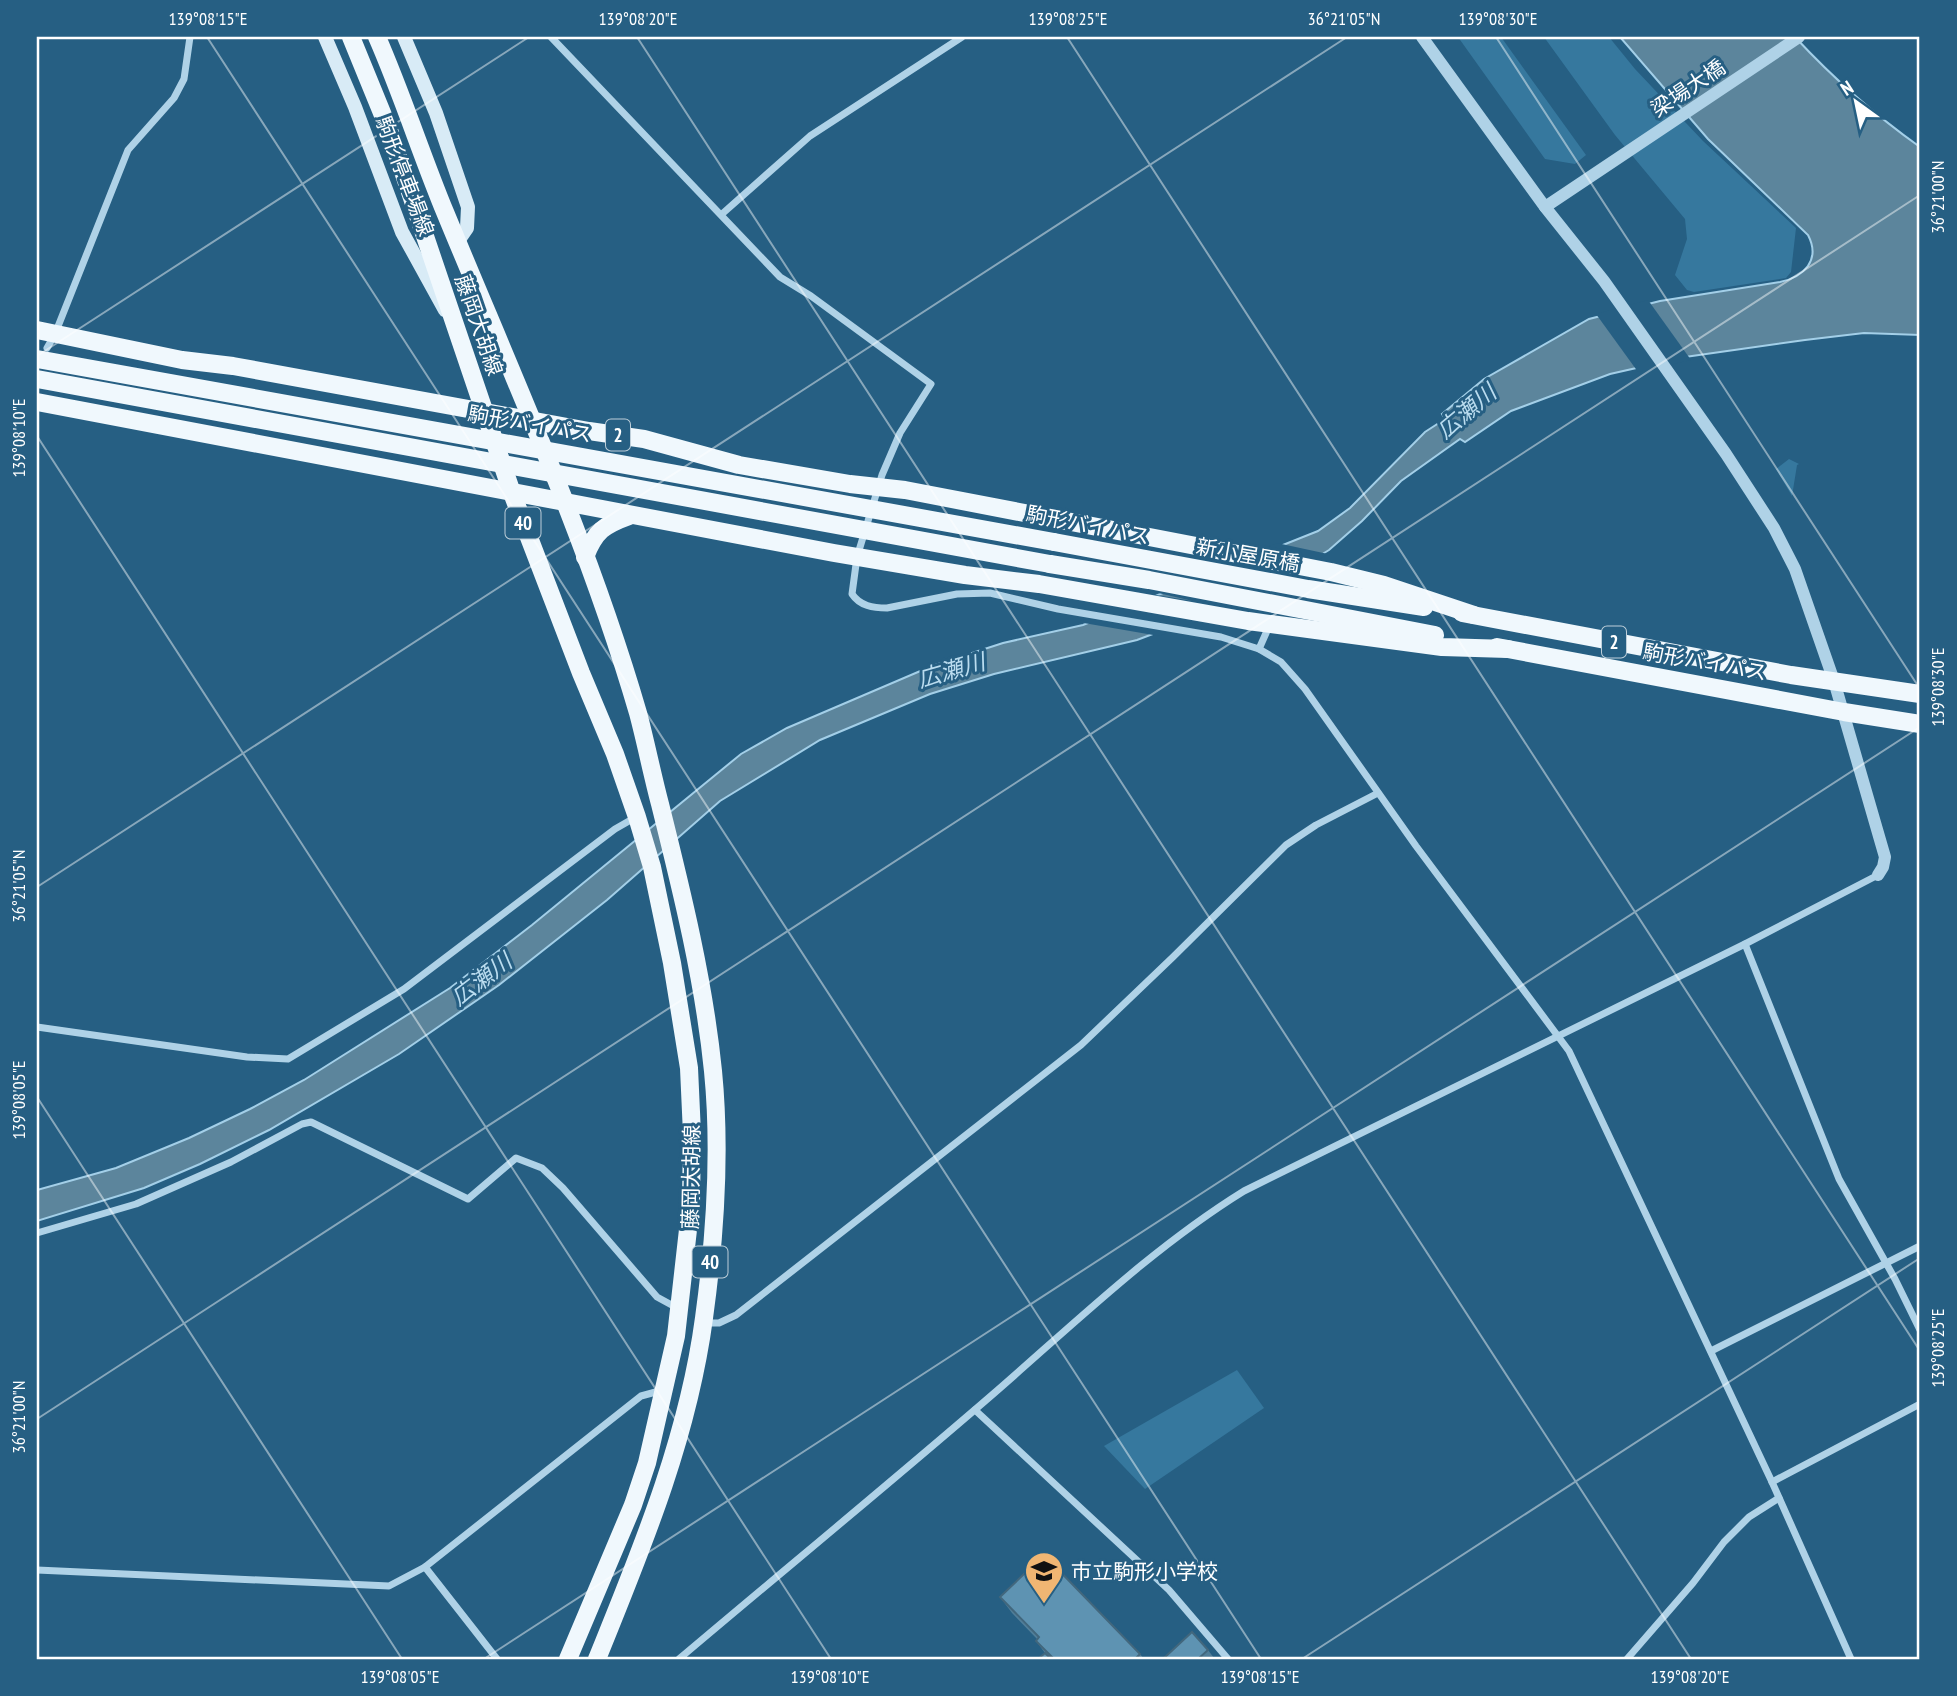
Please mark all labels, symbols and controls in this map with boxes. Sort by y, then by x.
text: 139°08'15"E [169,7,247,30]
text: 139°08'20"E [599,7,677,30]
text: 139°08'25"E [1029,7,1107,30]
text: 36°21'05"N [1308,7,1380,30]
text: 139°08'30"E [1459,7,1537,30]
street label: 梁場大橋 [1646,53,1730,123]
north arrow [1820,66,1890,136]
text: N [1836,75,1858,101]
street label: 駒形停車場線 [370,112,440,240]
text: 36°21'00"N [1926,161,1949,233]
street label: 藤岡大胡線 [449,271,509,379]
water label: 広瀬川 [1430,376,1504,444]
text: 139°08'10"E [7,399,30,477]
street label: 駒形バイパス [466,400,594,448]
road number: 2 [606,420,630,450]
street label: 駒形バイパス [1024,500,1152,550]
road number: 40 [505,508,540,538]
street label: 新小屋原橋 [1194,533,1302,577]
road number: 2 [1602,626,1626,657]
street label: 駒形バイパス [1641,638,1769,686]
water label: 広瀬川 [914,646,991,693]
text: 139°08'30"E [1926,648,1949,726]
text: 36°21'05"N [7,850,30,922]
water label: 広瀬川 [445,945,520,1011]
text: 139°08'05"E [7,1061,30,1139]
street label: 藤岡大胡線 [677,1124,705,1230]
road number: 40 [692,1246,728,1278]
text: 139°08'25"E [1926,1309,1949,1387]
text: 36°21'00"N [7,1381,30,1453]
school or university icon: 市立駒形小学校 [1023,1550,1065,1605]
place label: 市立駒形小学校 [1071,1558,1218,1585]
text: 139°08'05"E [361,1665,439,1688]
text: 139°08'10"E [791,1665,869,1688]
text: 139°08'15"E [1221,1665,1299,1688]
text: 139°08'20"E [1651,1665,1729,1688]

